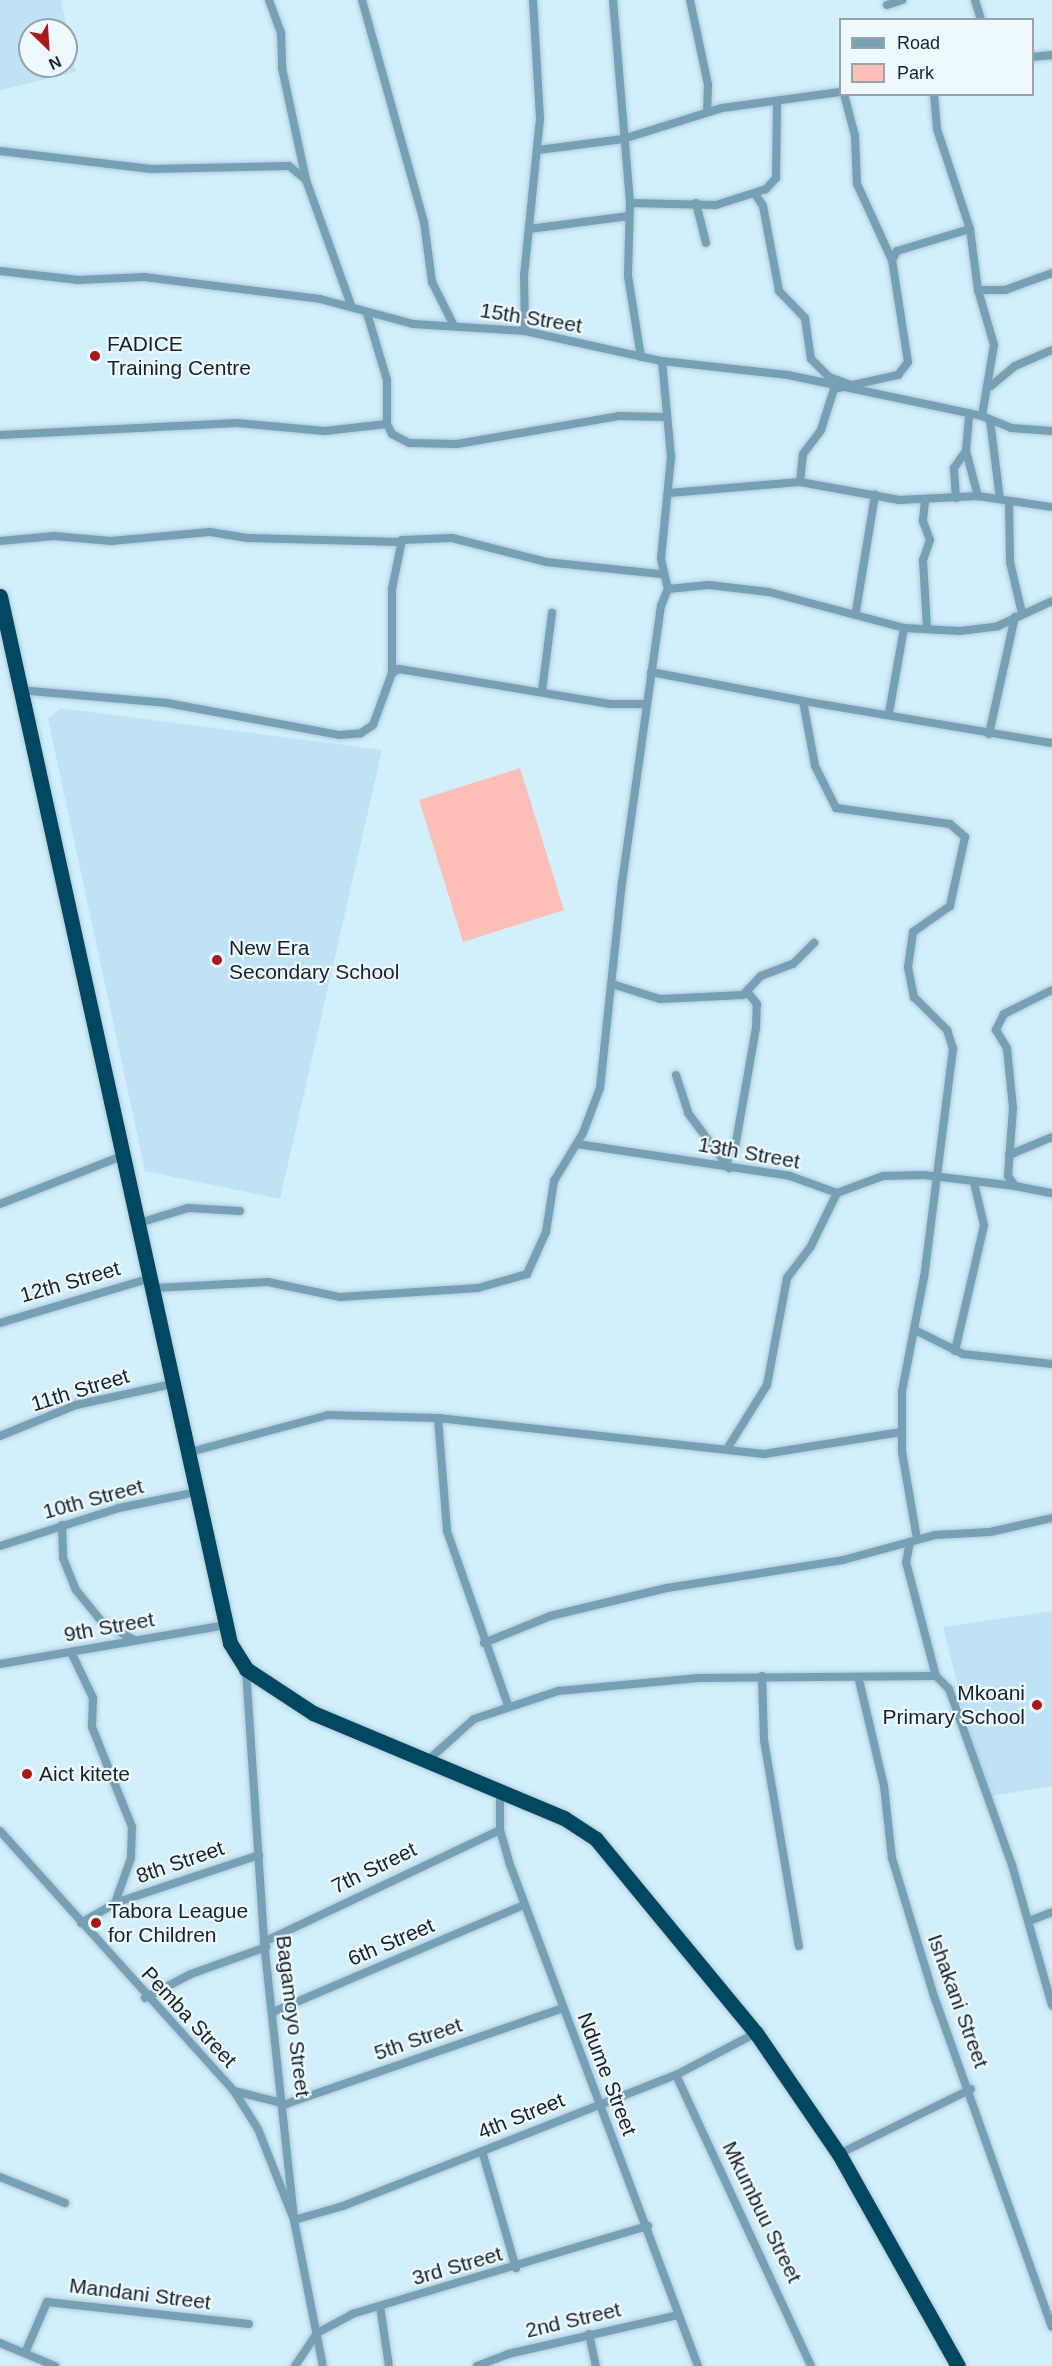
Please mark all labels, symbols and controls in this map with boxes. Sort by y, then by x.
north arrow [18,18,78,78]
legend [839,18,1034,96]
text: Road [897,33,940,53]
text: N [46,53,64,73]
text: Park [897,63,934,83]
street label: 15th Street [478,298,584,338]
place label: FADICE Training Centre [107,331,251,381]
marker: FADICE Training Centre [88,349,102,363]
place label: New Era Secondary School [229,935,399,985]
marker: New Era Secondary School [210,953,224,967]
street label: 13th Street [696,1132,802,1174]
street label: 12th Street [17,1256,123,1308]
street label: 11th Street [28,1363,132,1417]
street label: 10th Street [40,1474,146,1524]
street label: 9th Street [62,1607,156,1647]
place label: Mkoani Primary School [883,1680,1025,1730]
marker: Mkoani Primary School [1030,1698,1044,1712]
place label: Aict kitete [39,1761,130,1787]
marker: Aict kitete [20,1767,34,1781]
street label: 8th Street [133,1835,227,1889]
street label: 7th Street [328,1837,420,1899]
place label: Tabora League for Children [108,1898,248,1948]
street label: 6th Street [344,1913,438,1971]
marker: Tabora League for Children [89,1916,103,1930]
street label: Ishakani Street [922,1931,994,2071]
street label: Bagamoyo Street [271,1934,315,2098]
street label: Pemba Street [136,1961,242,2073]
street label: Ndume Street [572,2009,642,2139]
street label: 5th Street [371,2012,465,2066]
street label: 4th Street [474,2087,568,2145]
street label: Mkumbuu Street [717,2137,807,2287]
street label: 3rd Street [409,2241,505,2291]
street label: Mandani Street [68,2273,212,2315]
street label: 2nd Street [523,2297,623,2343]

